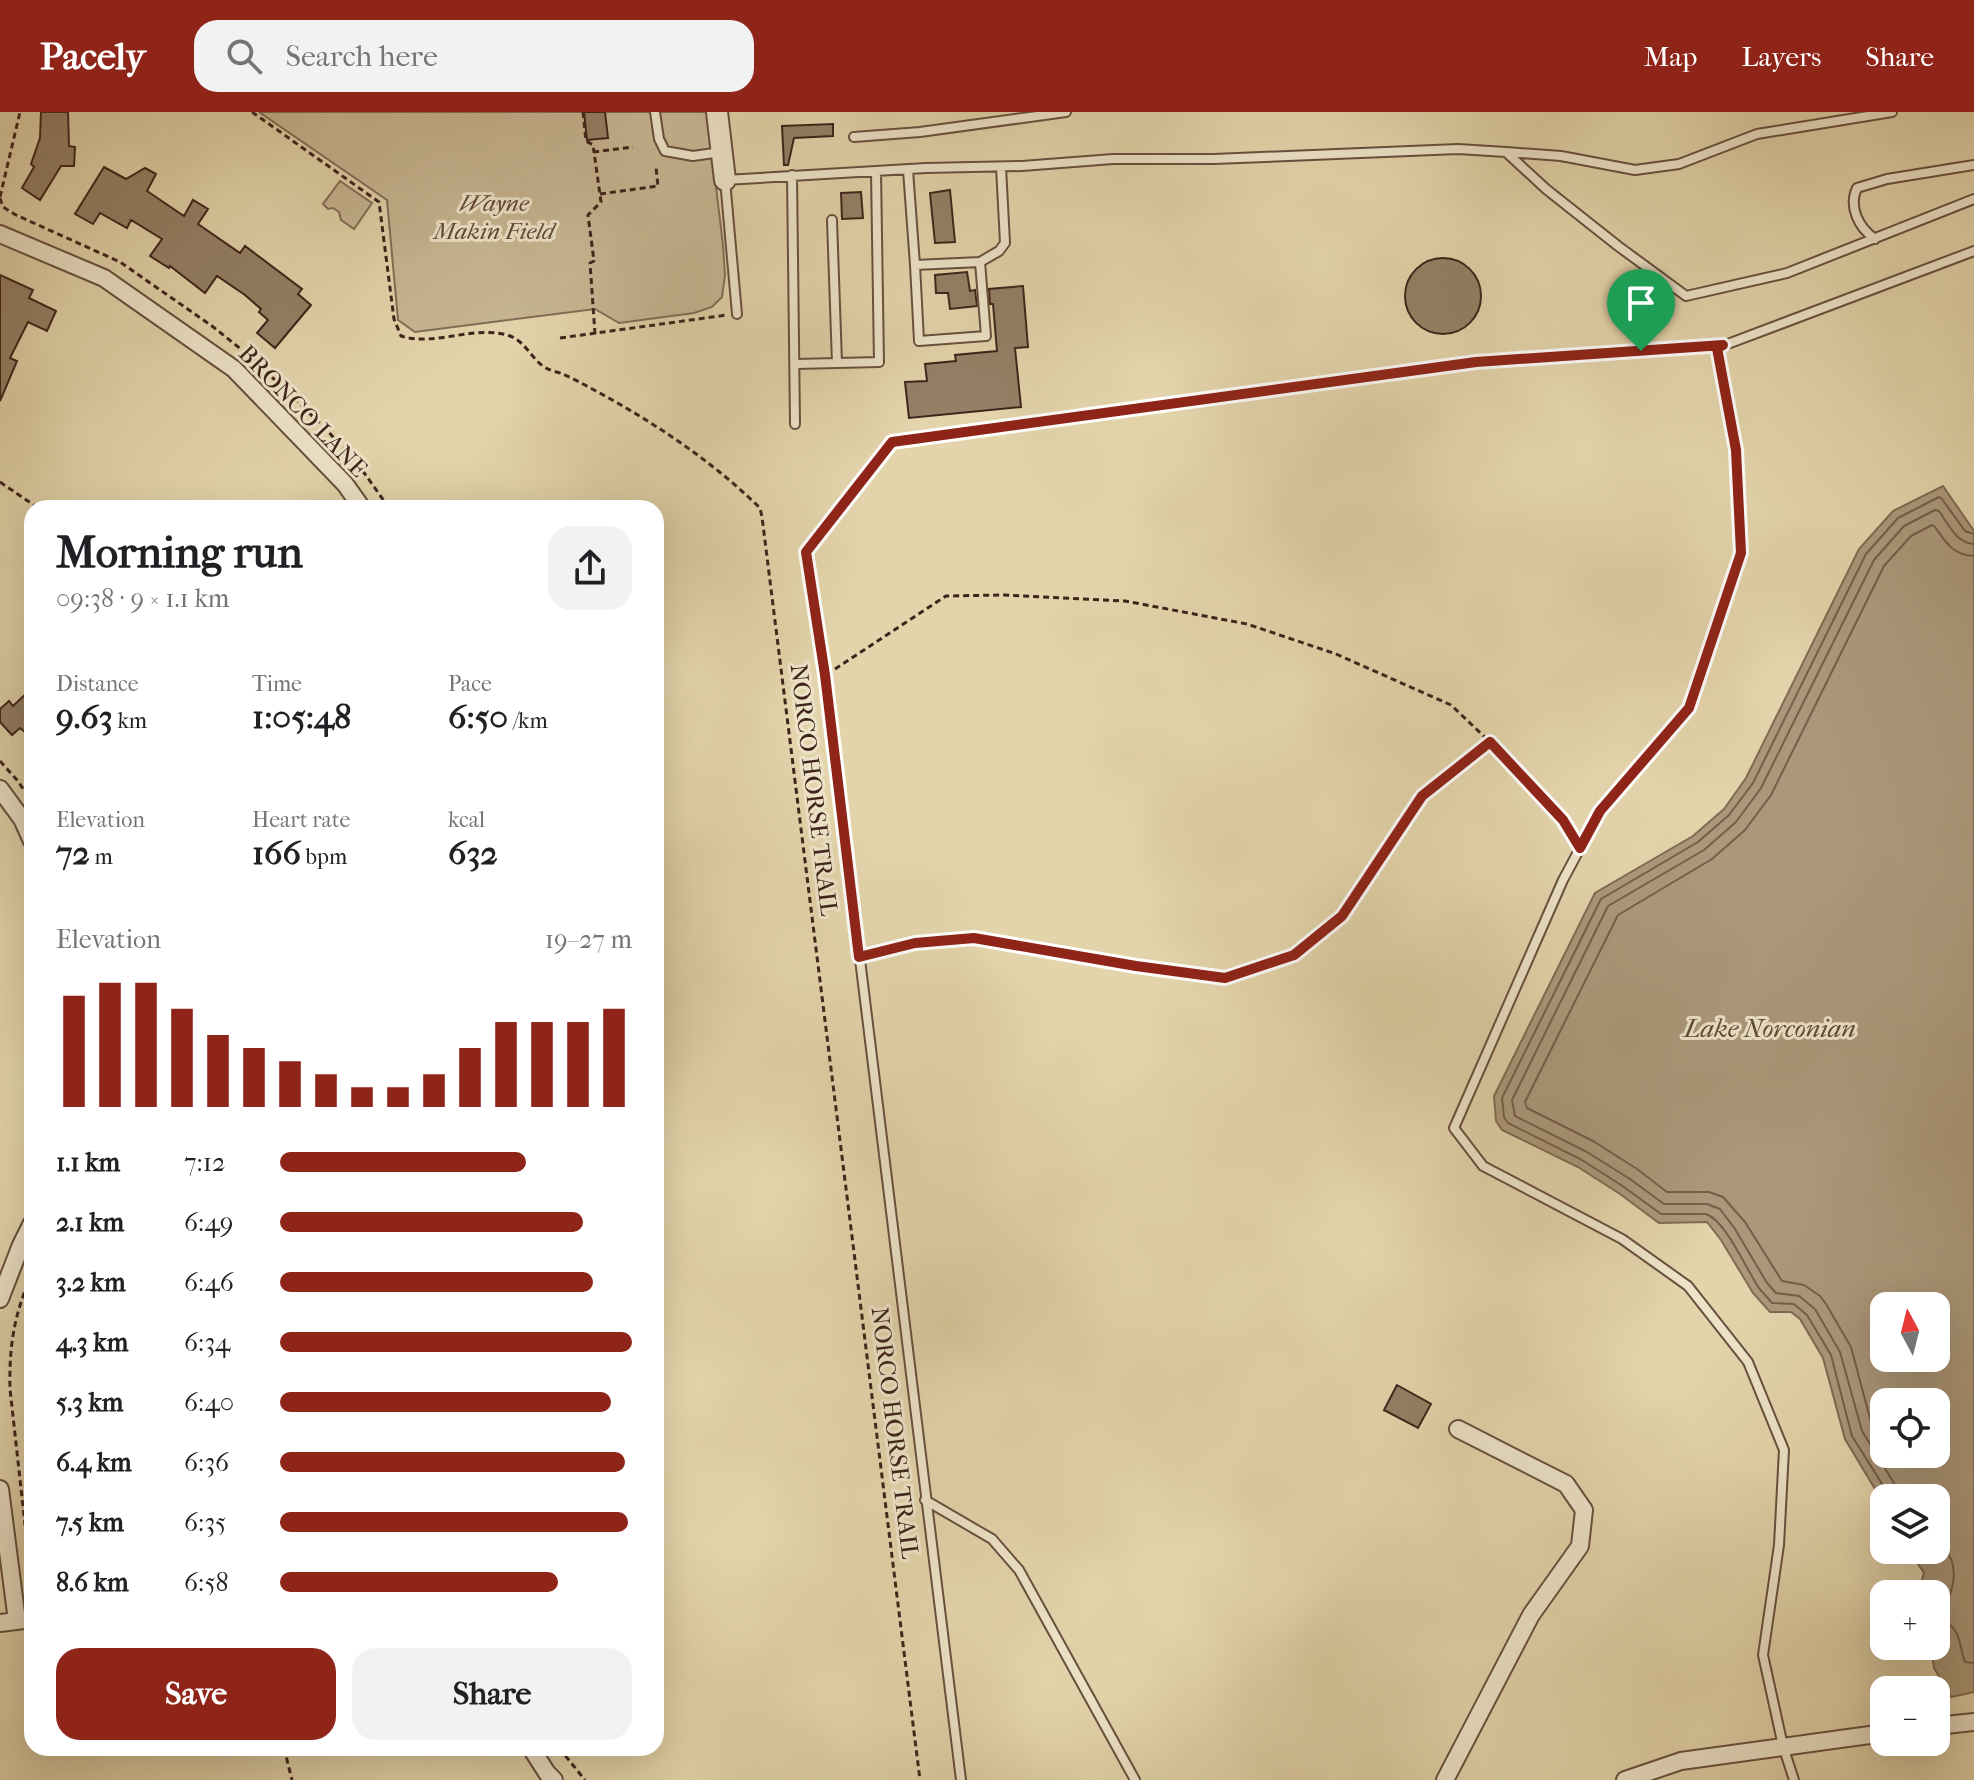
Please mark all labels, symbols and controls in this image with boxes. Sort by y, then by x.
search box [194,20,754,92]
text: Pacely [40,34,146,79]
icon: search [222,34,266,78]
text: Search here [286,39,438,74]
text: Map [1644,40,1697,73]
text: Layers [1741,40,1821,73]
text: Share [1865,40,1934,73]
park label: Wayne Makin Field [432,189,557,245]
pin [1607,269,1675,351]
icon: arrive [1619,281,1663,325]
street label: BRONCO LANE [233,339,373,483]
button: share [548,526,632,610]
text: Morning run [56,527,303,578]
text: 09:38 · 9 × 1.1 km [56,583,229,614]
street label: NORCO HORSE TRAIL [785,662,843,918]
text: Distance [56,671,139,697]
text: Time [252,671,302,697]
text: Pace [448,671,492,697]
text: 9.63 [56,697,113,737]
text: 1:05:48 [252,697,351,737]
text: 6:50 [448,697,508,737]
text: km [113,708,147,734]
text: /km [508,708,548,734]
text: Elevation [56,807,145,833]
text: Heart rate [252,807,351,833]
text: kcal [448,807,485,833]
text: 72 [56,833,90,873]
text: 166 [252,833,301,873]
text: 632 [448,833,498,873]
text: m [90,844,113,870]
text: bpm [301,844,347,870]
text: Elevation [56,924,161,955]
text: 19–27 m [545,924,632,955]
water label: Lake Norconian [1682,1013,1856,1044]
text: 1.1 km [56,1147,120,1178]
text: 7:12 [184,1147,226,1178]
text: 2.1 km [56,1207,124,1238]
text: 6:49 [184,1207,233,1238]
text: 3.2 km [56,1267,126,1298]
text: 6:46 [184,1267,234,1298]
north arrow [1870,1292,1950,1372]
map controls [1870,1292,1950,1756]
street label: NORCO HORSE TRAIL [866,1305,924,1561]
text: 4.3 km [56,1327,128,1358]
text: 6:34 [184,1327,230,1358]
text: 5.3 km [56,1387,124,1418]
text: 6:40 [184,1387,234,1418]
button: locate [1870,1388,1950,1468]
text: 6.4 km [56,1447,132,1478]
text: 6:36 [184,1447,229,1478]
button: layers [1870,1484,1950,1564]
text: 7.5 km [56,1507,124,1538]
text: 6:35 [184,1507,226,1538]
text: 8.6 km [56,1567,129,1598]
text: 6:58 [184,1567,229,1598]
button: + [1870,1580,1950,1660]
button: Save [56,1648,336,1740]
button: Share [352,1648,632,1740]
button: − [1870,1676,1950,1756]

